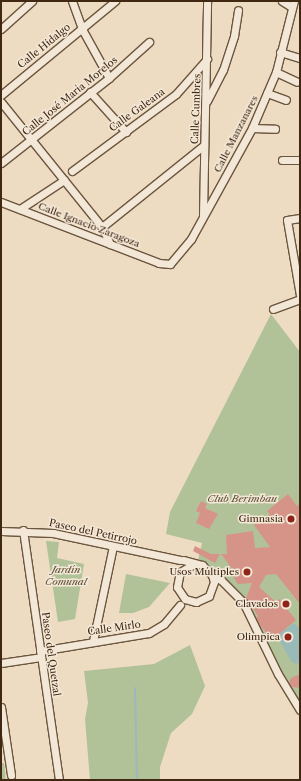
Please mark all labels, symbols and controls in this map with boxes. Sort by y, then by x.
street label: Calle Hidalgo [15,21,73,71]
street label: Calle José María Morelos [20,54,120,138]
street label: Calle Cumbres [189,74,203,144]
street label: Calle Galeana [107,86,167,134]
street label: Calle Manzanares [211,94,261,174]
street label: Calle Ignacio Zaragoza [36,200,142,250]
park label: Club Berimbau [207,493,277,505]
place label: Gimnasia [238,513,283,525]
marker: Gimnasia [286,514,296,524]
street label: Paseo del Petirrojo [48,517,138,547]
park label: Jardín Comunal [45,563,87,586]
place label: Usos Múltiples [169,566,239,578]
marker: Usos Múltiples [242,567,252,577]
place label: Clavados [235,598,278,610]
marker: Clavados [281,599,291,609]
street label: Paseo del Quetzal [39,611,63,697]
street label: Calle Mirlo [87,618,141,638]
place label: Olimpica [237,631,280,643]
marker: Olimpica [283,632,293,642]

